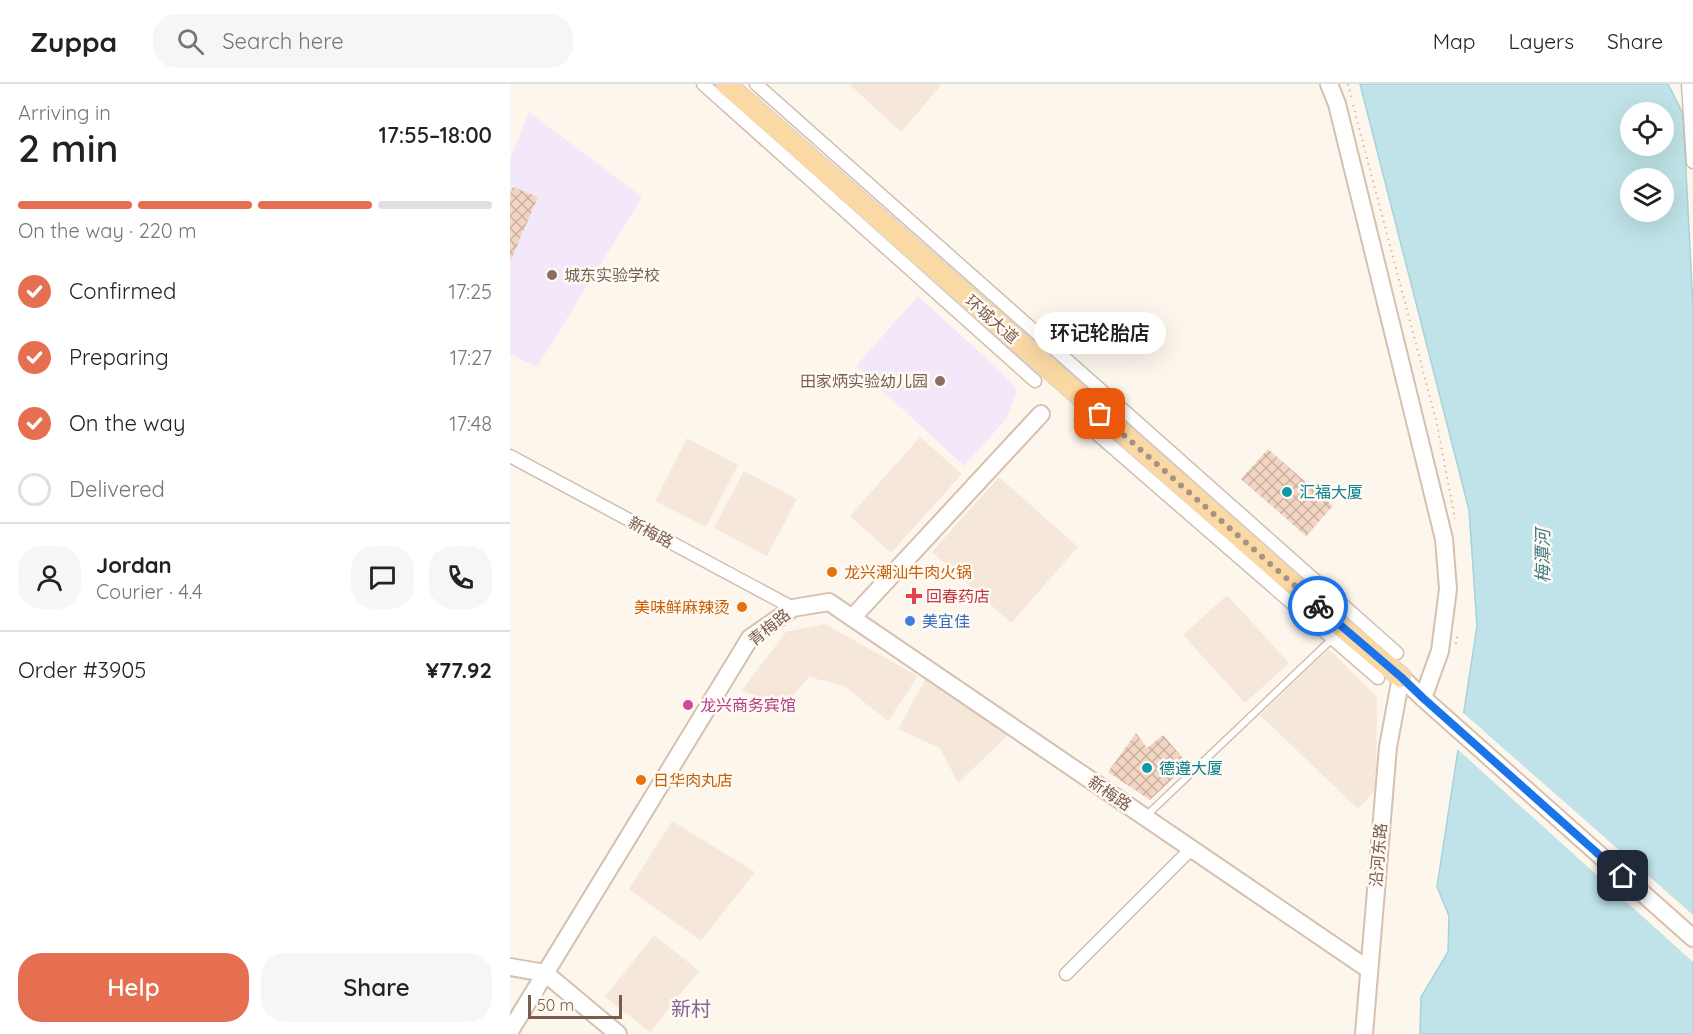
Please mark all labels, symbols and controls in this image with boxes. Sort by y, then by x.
search box [153,14,573,68]
text: Zuppa [30,24,117,59]
icon: search [174,25,207,58]
text: Search here [222,27,344,55]
text: Map [1433,28,1476,54]
text: Layers [1509,28,1574,54]
text: Share [1607,28,1663,54]
text: Arriving in [18,100,111,125]
map controls [1620,102,1674,222]
button: locate [1620,102,1674,156]
text: 17:55–18:00 [379,121,492,149]
text: 2 min [18,123,119,172]
button: layers [1620,168,1674,222]
text: On the way · 220 m [18,218,196,243]
place label: 城东实验学校 [564,265,660,285]
marker: 城东实验学校 [545,268,559,282]
icon: check [18,275,51,308]
text: Confirmed [69,277,176,305]
text: 17:25 [449,279,492,304]
street label: 环城大道 [961,290,1023,348]
callout: 环记轮胎店 [1034,312,1166,354]
text: 环记轮胎店 [1050,320,1150,345]
icon: check [18,341,51,374]
text: Preparing [69,343,169,371]
text: 17:27 [450,345,492,370]
place label: 田家炳实验幼儿园 [800,371,928,391]
marker: 田家炳实验幼儿园 [933,374,947,388]
pin [1074,388,1125,439]
icon: bag [1083,397,1116,430]
icon: check [18,407,51,440]
text: On the way [69,409,185,437]
text: 17:48 [449,411,492,436]
text: Delivered [69,475,165,503]
place label: 汇福大厦 [1299,482,1363,502]
marker: 汇福大厦 [1280,485,1294,499]
street label: 新梅路 [625,512,677,552]
water label: 梅潭河 [1531,526,1554,583]
button: person [18,546,81,609]
button: chat [351,546,414,609]
button: phone [429,546,492,609]
text: Jordan [96,551,172,579]
place label: 龙兴潮汕牛肉火锅 [844,562,972,582]
marker: 龙兴潮汕牛肉火锅 [825,565,839,579]
courier [1288,576,1348,636]
text: Courier · 4.4 [96,579,202,604]
place label: 回春药店 [926,586,990,606]
marker: 回春药店 [907,589,921,603]
icon: bike [1302,590,1335,623]
place label: 美味鲜麻辣烫 [634,597,730,617]
marker: 美味鲜麻辣烫 [735,600,749,614]
street label: 青梅路 [744,604,794,650]
place label: 美宜佳 [922,611,970,631]
marker: 美宜佳 [903,614,917,628]
text: Order #3905 [18,656,146,684]
text: ¥77.92 [426,656,492,684]
place label: 龙兴商务宾馆 [700,695,796,715]
marker: 龙兴商务宾馆 [681,698,695,712]
place label: 德遵大厦 [1159,758,1223,778]
marker: 德遵大厦 [1140,761,1154,775]
place label: 日华肉丸店 [653,770,733,790]
street label: 新梅路 [1085,771,1135,815]
marker: 日华肉丸店 [634,773,648,787]
street label: 沿河东路 [1365,822,1391,888]
pin [1597,850,1648,901]
icon: home [1606,859,1639,892]
button: Help [18,953,249,1022]
button: Share [261,953,492,1022]
scale bar [528,992,622,1020]
text: 50 m [537,995,574,1015]
district label: 新村 [671,996,711,1021]

